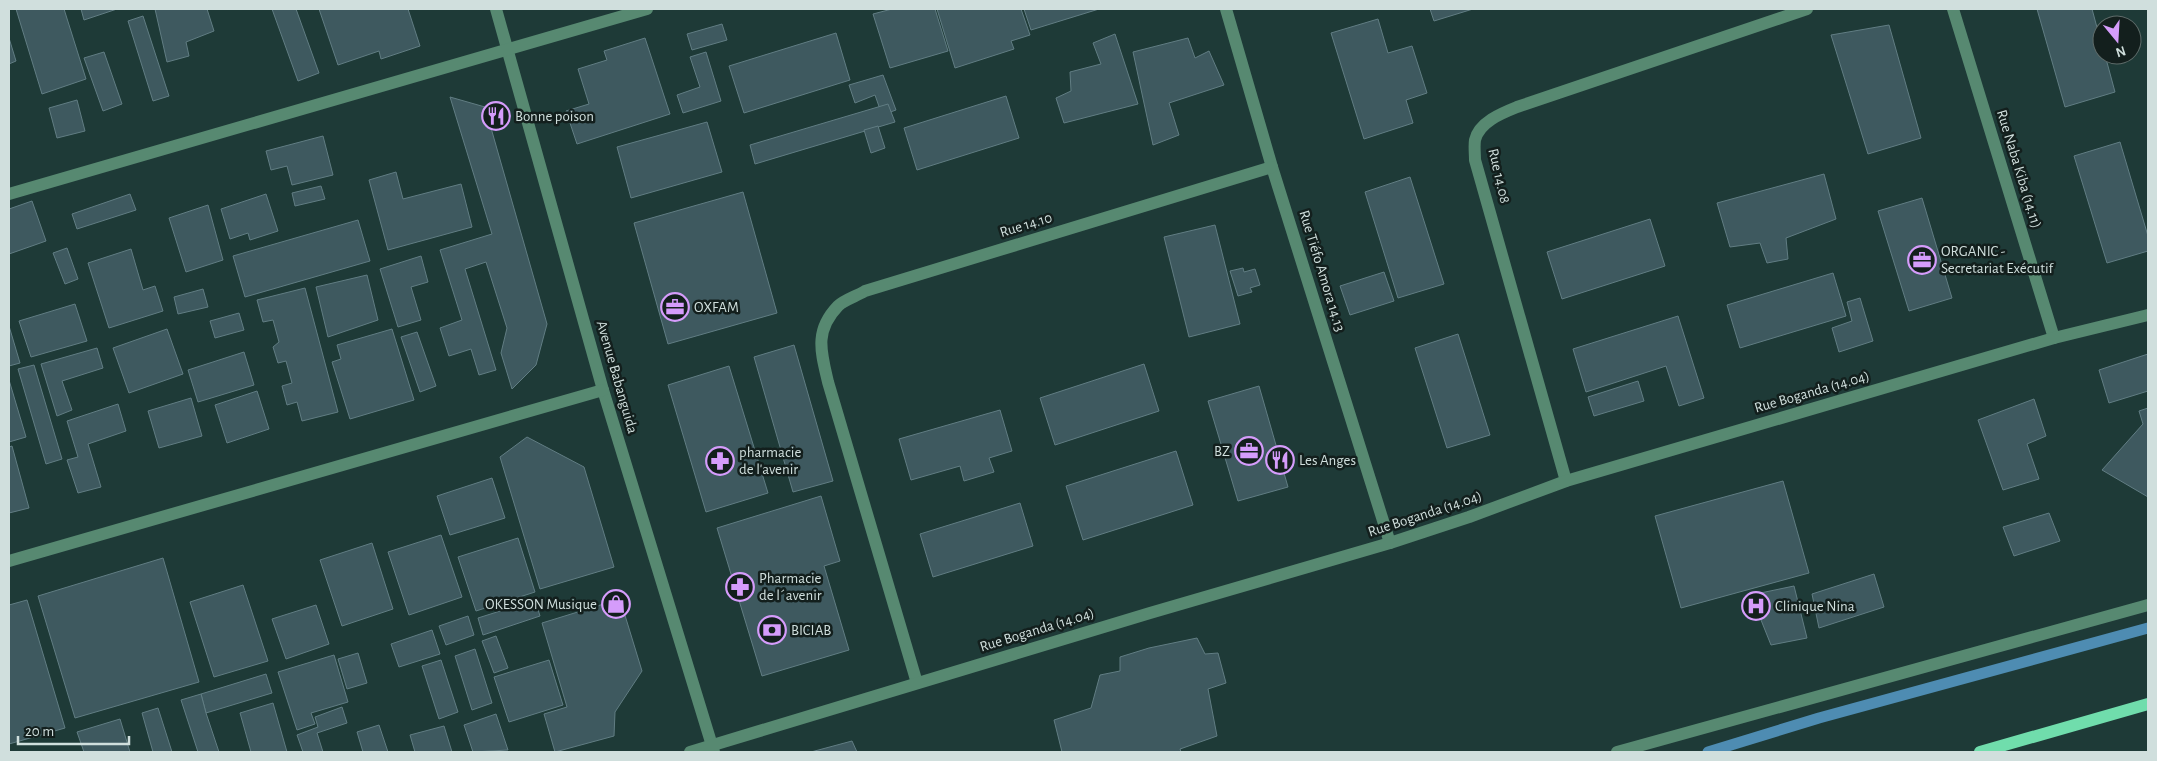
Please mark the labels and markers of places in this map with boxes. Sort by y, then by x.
restaurant icon: Bonne poison [481,101,511,131]
place label: Bonne poison [515,109,594,124]
place label: ORGANIC - Secretariat Exécutif [1941,244,2055,276]
office icon: ORGANIC - Secretariat Exécutif [1907,245,1937,275]
office icon: OXFAM [660,292,690,322]
place label: OXFAM [694,300,739,315]
office icon: BZ [1234,436,1264,466]
place label: BZ [1214,444,1230,459]
place label: pharmacie de l'avenir [739,445,801,477]
restaurant icon: Les Anges [1265,445,1295,475]
pharmacy icon: pharmacie de l'avenir [705,446,735,476]
place label: Les Anges [1299,453,1356,468]
place label: Pharmacie de l´avenir [759,571,822,603]
pharmacy icon: Pharmacie de l´avenir [725,572,755,602]
shop icon: OKESSON Musique [601,589,631,619]
hospital icon: Clinique Nina [1741,591,1771,621]
place label: OKESSON Musique [485,597,597,612]
place label: Clinique Nina [1775,599,1855,614]
bank icon: BICIAB [757,615,787,645]
place label: BICIAB [791,623,831,638]

